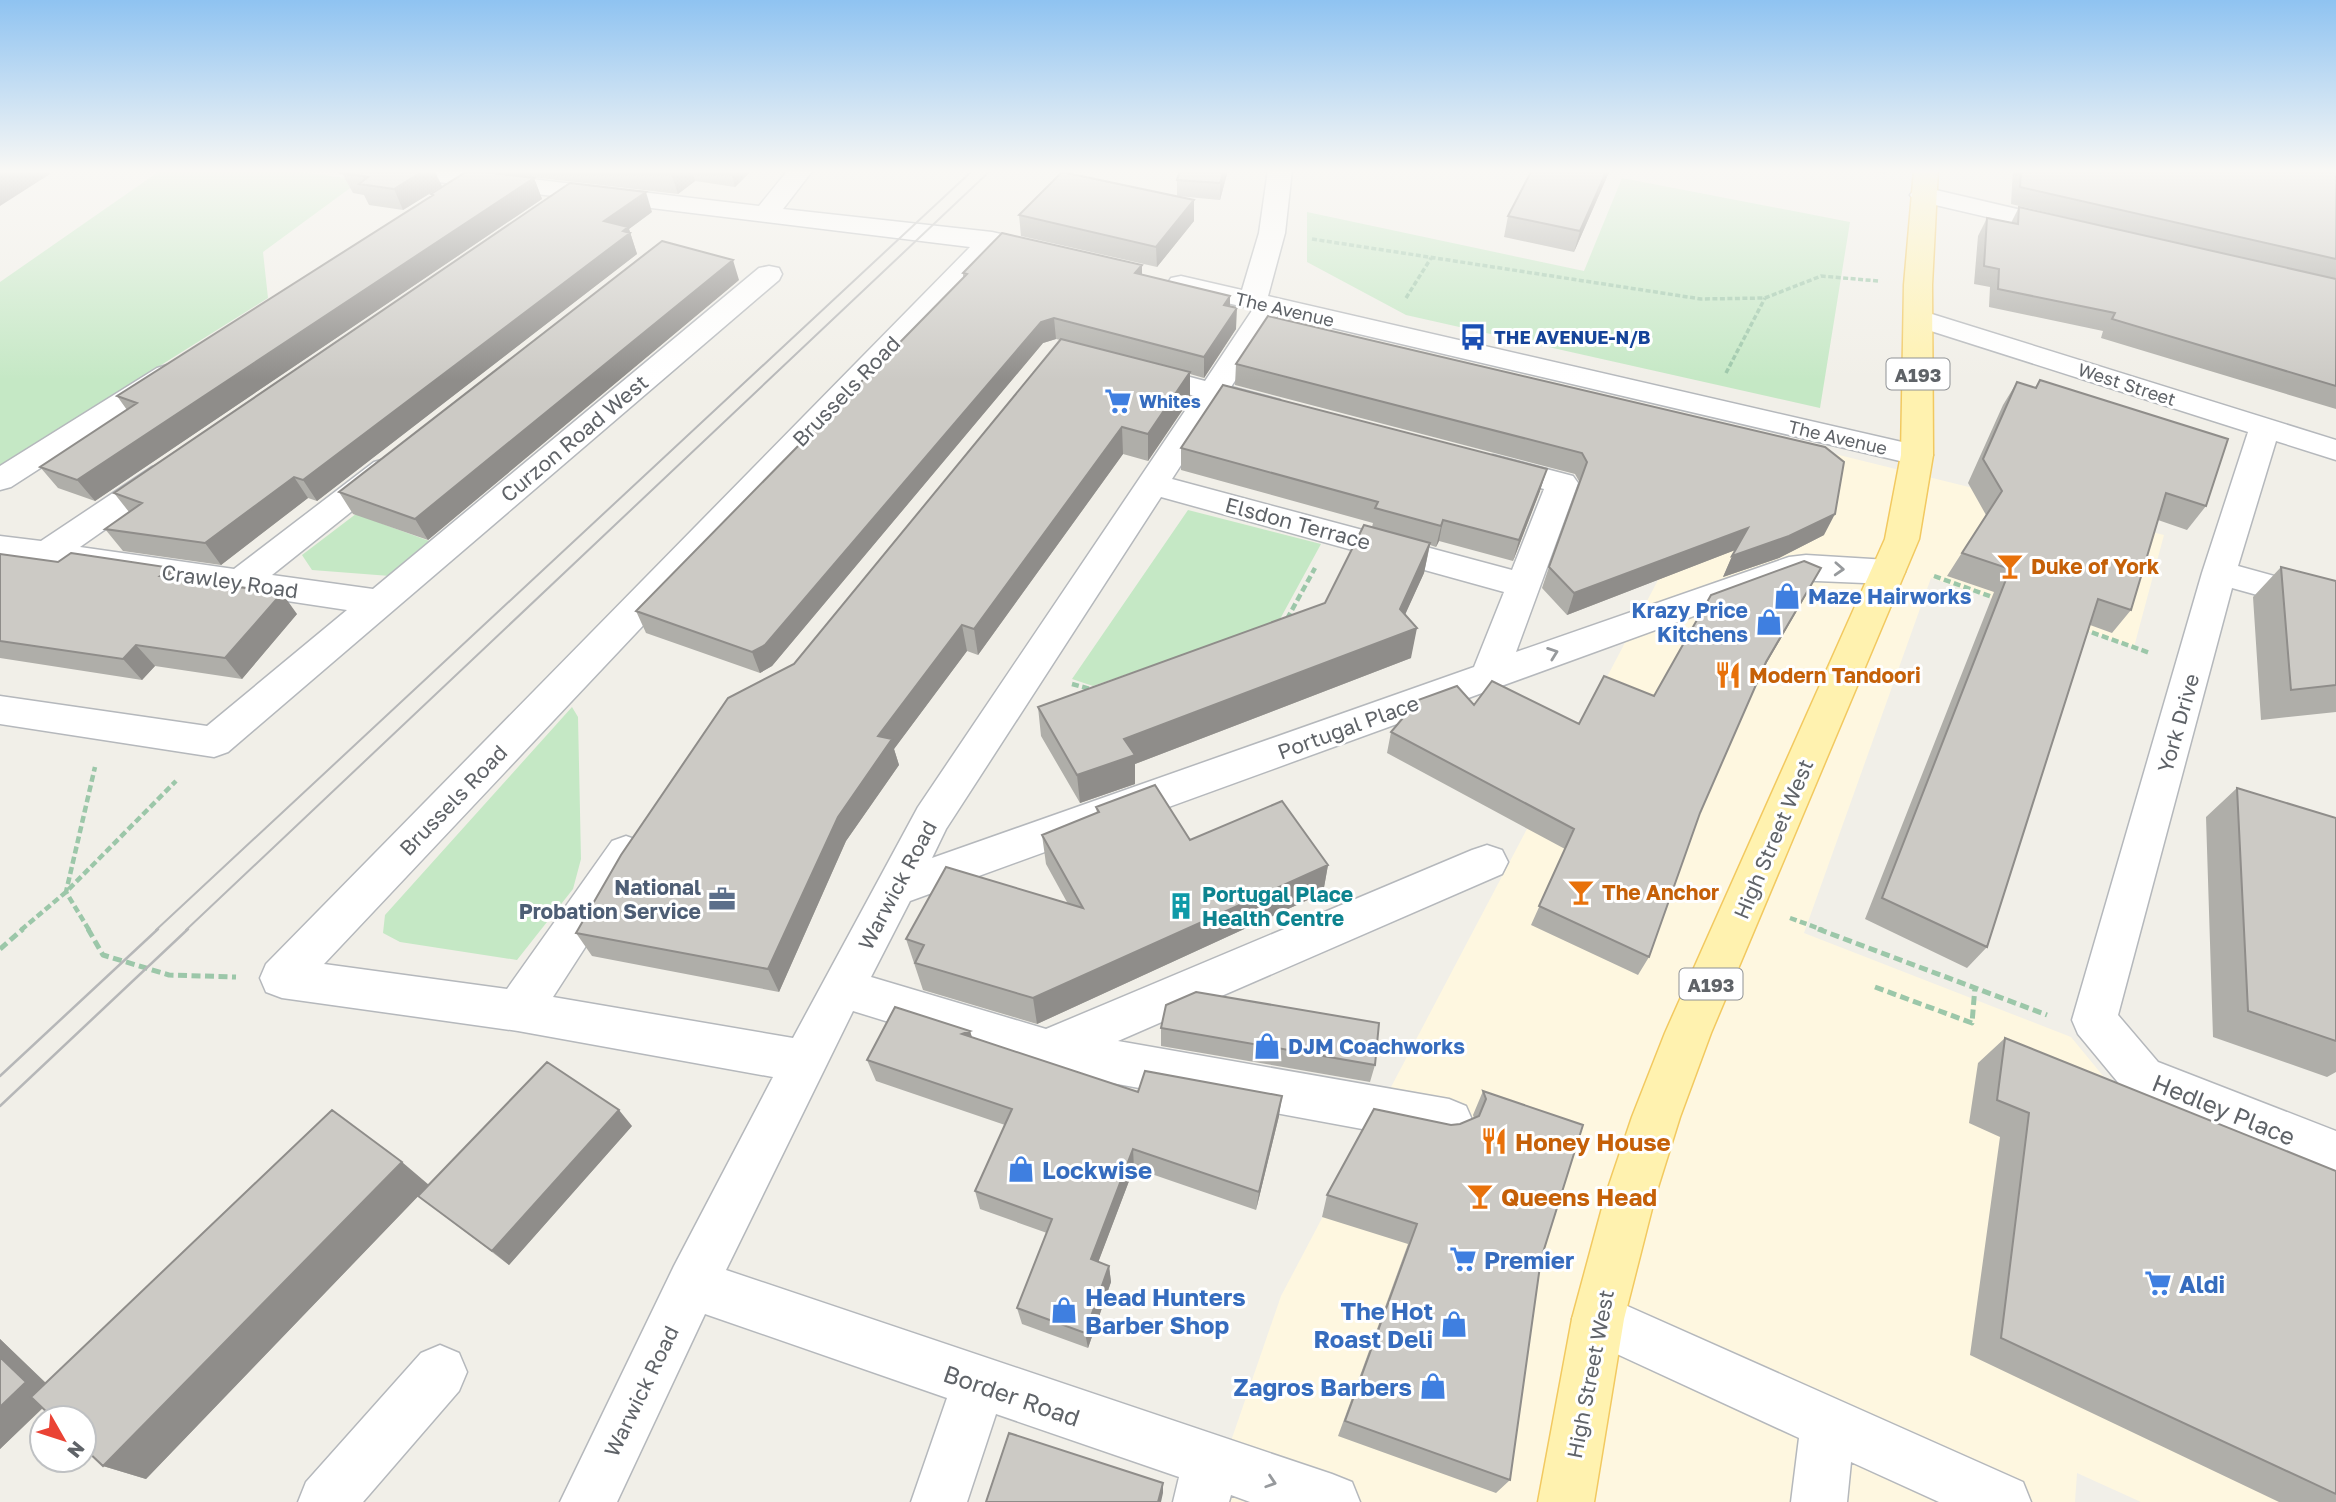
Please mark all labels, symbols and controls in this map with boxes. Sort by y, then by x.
street label: The Avenue [1233,287,1337,331]
bus stop icon: THE AVENUE-N/B [1458,322,1488,352]
place label: THE AVENUE-N/B [1494,326,1651,348]
street label: Brussels Road [787,330,905,452]
road number: A193 [1886,358,1950,390]
street label: West Street [2075,358,2179,410]
street label: Curzon Road West [495,369,653,507]
supermarket icon: Whites [1103,386,1133,416]
place label: Whites [1139,390,1201,412]
street label: The Avenue [1786,415,1890,459]
street label: Elsdon Terrace [1223,491,1373,555]
bar icon: Duke of York [1995,551,2025,581]
place label: Duke of York [2031,553,2159,579]
street label: Crawley Road [160,559,300,603]
one-way arrow [1834,561,1845,576]
shop icon: Maze Hairworks [1772,581,1802,611]
place label: Maze Hairworks [1808,583,1972,609]
place label: Krazy Price Kitchens [1632,597,1748,647]
shop icon: Krazy Price Kitchens [1754,607,1784,637]
one-way arrow [1547,647,1559,661]
restaurant icon: Modern Tandoori [1713,660,1743,690]
place label: Modern Tandoori [1749,662,1921,688]
street label: York Drive [2151,671,2205,775]
street label: Portugal Place [1274,689,1422,765]
street label: Brussels Road [394,739,512,861]
street label: High Street West [1728,755,1818,923]
street label: Warwick Road [852,816,942,954]
place label: National Probation Service [519,874,701,924]
bar icon: The Anchor [1566,877,1596,907]
place label: The Anchor [1602,879,1719,905]
place label: Portugal Place Health Centre [1202,881,1353,931]
office icon: National Probation Service [707,884,737,914]
building icon: Portugal Place Health Centre [1166,891,1196,921]
road number: A193 [1680,968,1742,1000]
shop icon: DJM Coachworks [1252,1031,1282,1061]
place label: DJM Coachworks [1288,1033,1465,1059]
street label: Hedley Place [2148,1067,2300,1151]
restaurant icon: Honey House [1479,1126,1509,1156]
place label: Honey House [1515,1127,1671,1156]
shop icon: Lockwise [1006,1154,1036,1184]
place label: Lockwise [1042,1155,1152,1184]
bar icon: Queens Head [1465,1181,1495,1211]
place label: Queens Head [1501,1182,1657,1211]
supermarket icon: Premier [1448,1244,1478,1274]
place label: Premier [1484,1245,1574,1274]
supermarket icon: Aldi [2143,1268,2173,1298]
place label: Aldi [2179,1269,2225,1298]
place label: Head Hunters Barber Shop [1085,1282,1246,1339]
street label: High Street West [1561,1288,1619,1460]
shop icon: Head Hunters Barber Shop [1049,1295,1079,1325]
place label: The Hot Roast Deli [1314,1296,1433,1353]
shop icon: The Hot Roast Deli [1439,1309,1469,1339]
street label: Warwick Road [598,1321,684,1461]
street label: Border Road [940,1358,1084,1432]
shop icon: Zagros Barbers [1418,1371,1448,1401]
place label: Zagros Barbers [1233,1372,1412,1401]
north arrow [28,1404,98,1474]
text: N [63,1437,90,1463]
one-way arrow [1264,1474,1277,1488]

